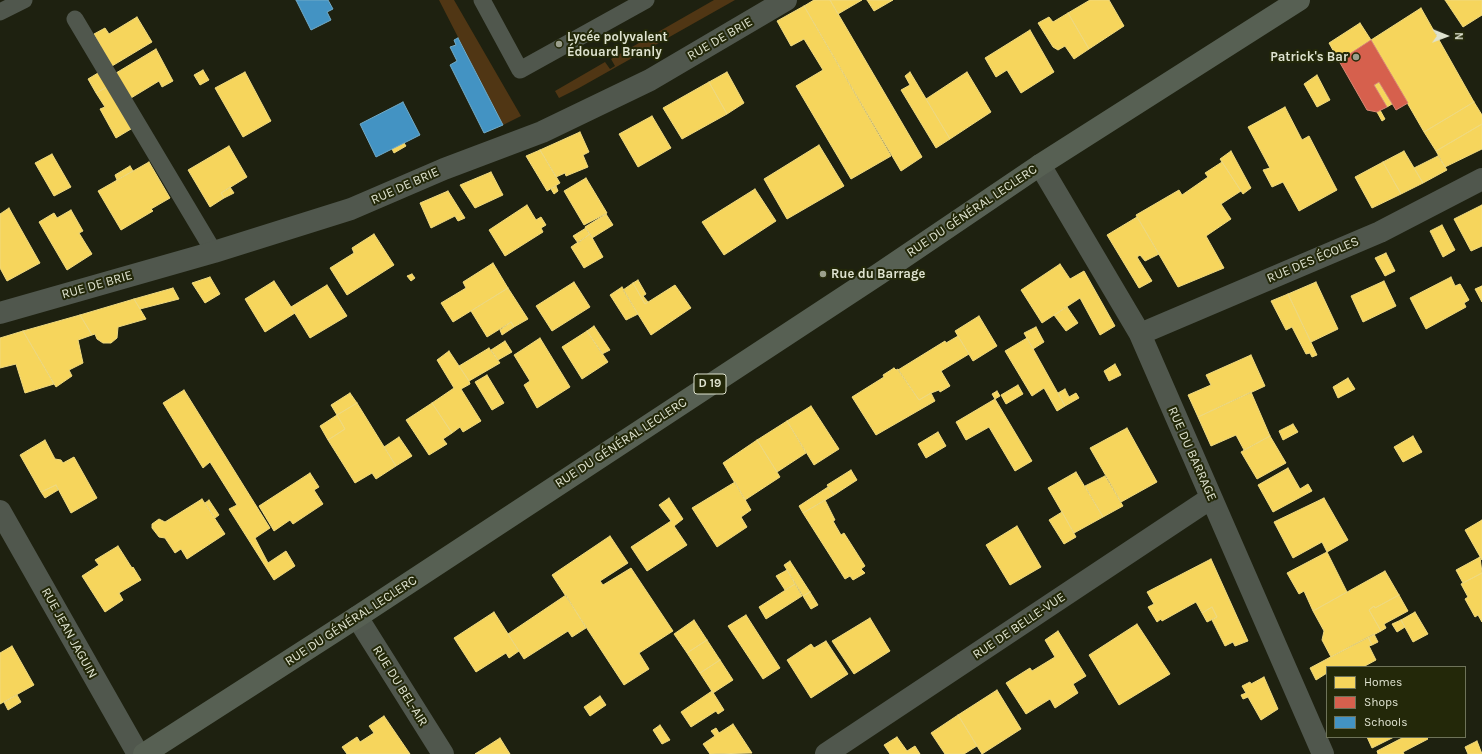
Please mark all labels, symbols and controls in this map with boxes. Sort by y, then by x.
street label: RUE DE BRIE [685,14,755,64]
north arrow [1426,16,1466,56]
place label: Lycée polyvalent Édouard Branly [567,29,668,60]
text: N [1452,32,1465,40]
marker: Lycée polyvalent Édouard Branly [554,39,564,49]
place label: Patrick's Bar [1270,49,1348,65]
marker: Patrick's Bar [1351,52,1361,62]
street label: RUE DU GÉNÉRAL LECLERC [904,161,1040,261]
street label: RUE DE BRIE [369,164,441,208]
street label: RUE DES ÉCOLES [1265,234,1361,286]
place label: Rue du Barrage [831,266,925,282]
street label: RUE DE BRIE [60,267,134,303]
marker: Rue du Barrage [818,269,828,279]
road number: D 19 [694,374,726,394]
street label: RUE DU GÉNÉRAL LECLERC [552,394,690,492]
street label: RUE DU BARRAGE [1164,404,1220,504]
street label: RUE DU GÉNÉRAL LECLERC [282,572,420,670]
street label: RUE JEAN JAGUIN [38,585,100,681]
street label: RUE DE BELLE-VUE [970,589,1068,663]
street label: RUE DU BEL-AIR [369,643,431,729]
legend [1326,666,1466,738]
text: Homes [1364,675,1402,689]
text: Shops [1364,695,1398,709]
text: Schools [1364,715,1407,729]

